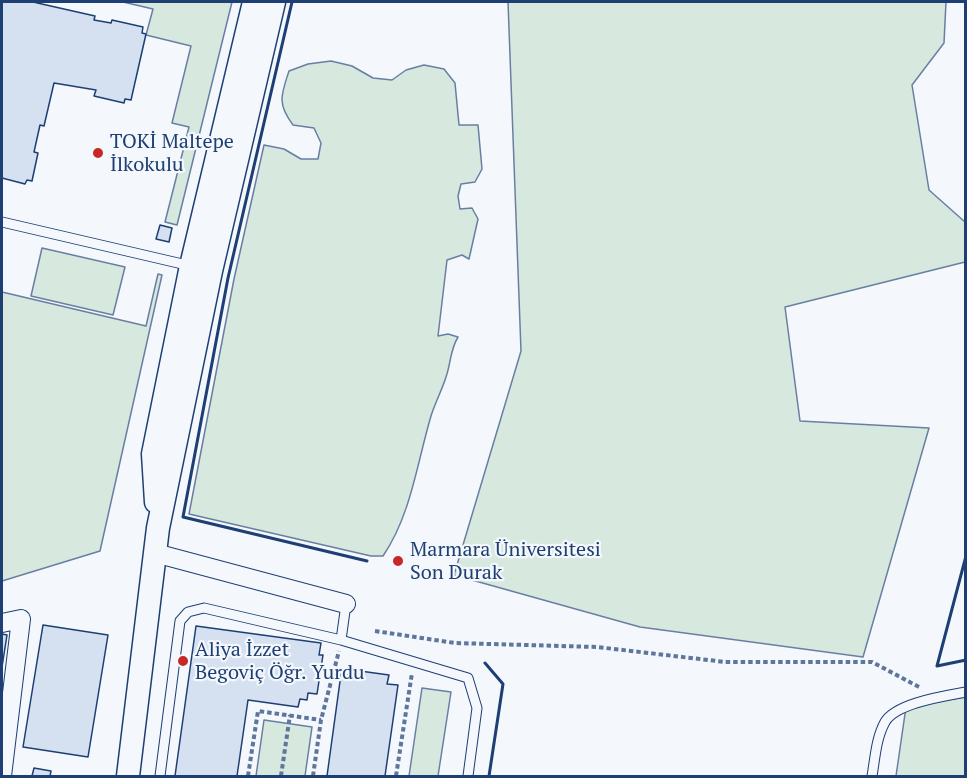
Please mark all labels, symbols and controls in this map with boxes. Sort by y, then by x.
place label: TOKİ Maltepe İlkokulu [110,130,234,177]
marker: TOKİ Maltepe İlkokulu [91,146,105,160]
place label: Marmara Üniversitesi Son Durak [410,538,601,585]
marker: Marmara Üniversitesi Son Durak [391,554,405,568]
place label: Aliya İzzet Begoviç Öğr. Yurdu [195,638,365,685]
marker: Aliya İzzet Begoviç Öğr. Yurdu [176,654,190,668]

